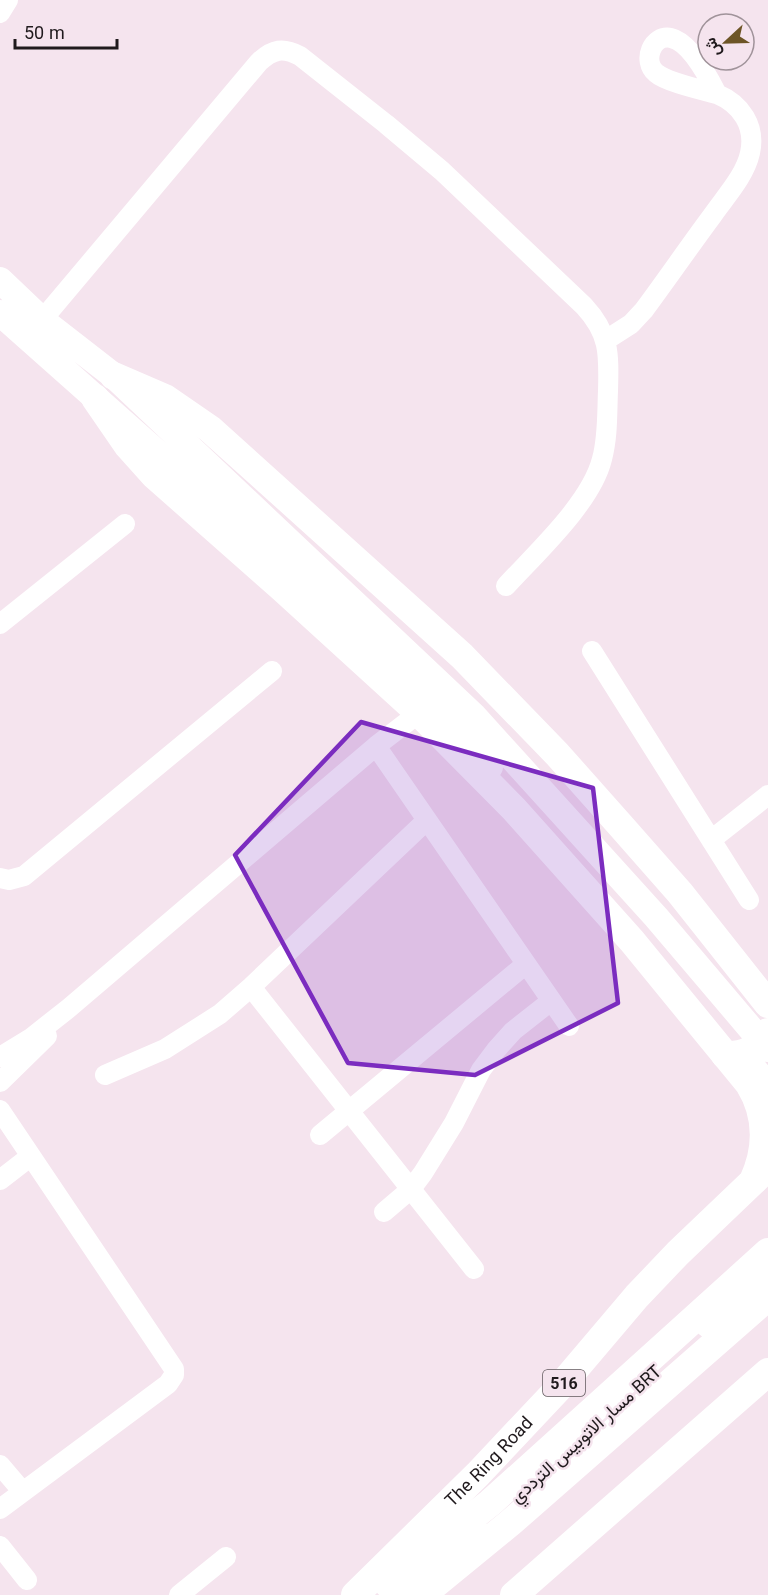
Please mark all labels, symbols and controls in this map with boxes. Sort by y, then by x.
scale bar [15,12,117,50]
north arrow [696,12,756,72]
text: 50 m [24,21,65,49]
text: ش [699,33,730,60]
street label: مسار الاتوبيس الترددي BRT [505,1359,670,1511]
road number: 516 [543,1370,585,1396]
street label: The Ring Road [440,1411,541,1515]

